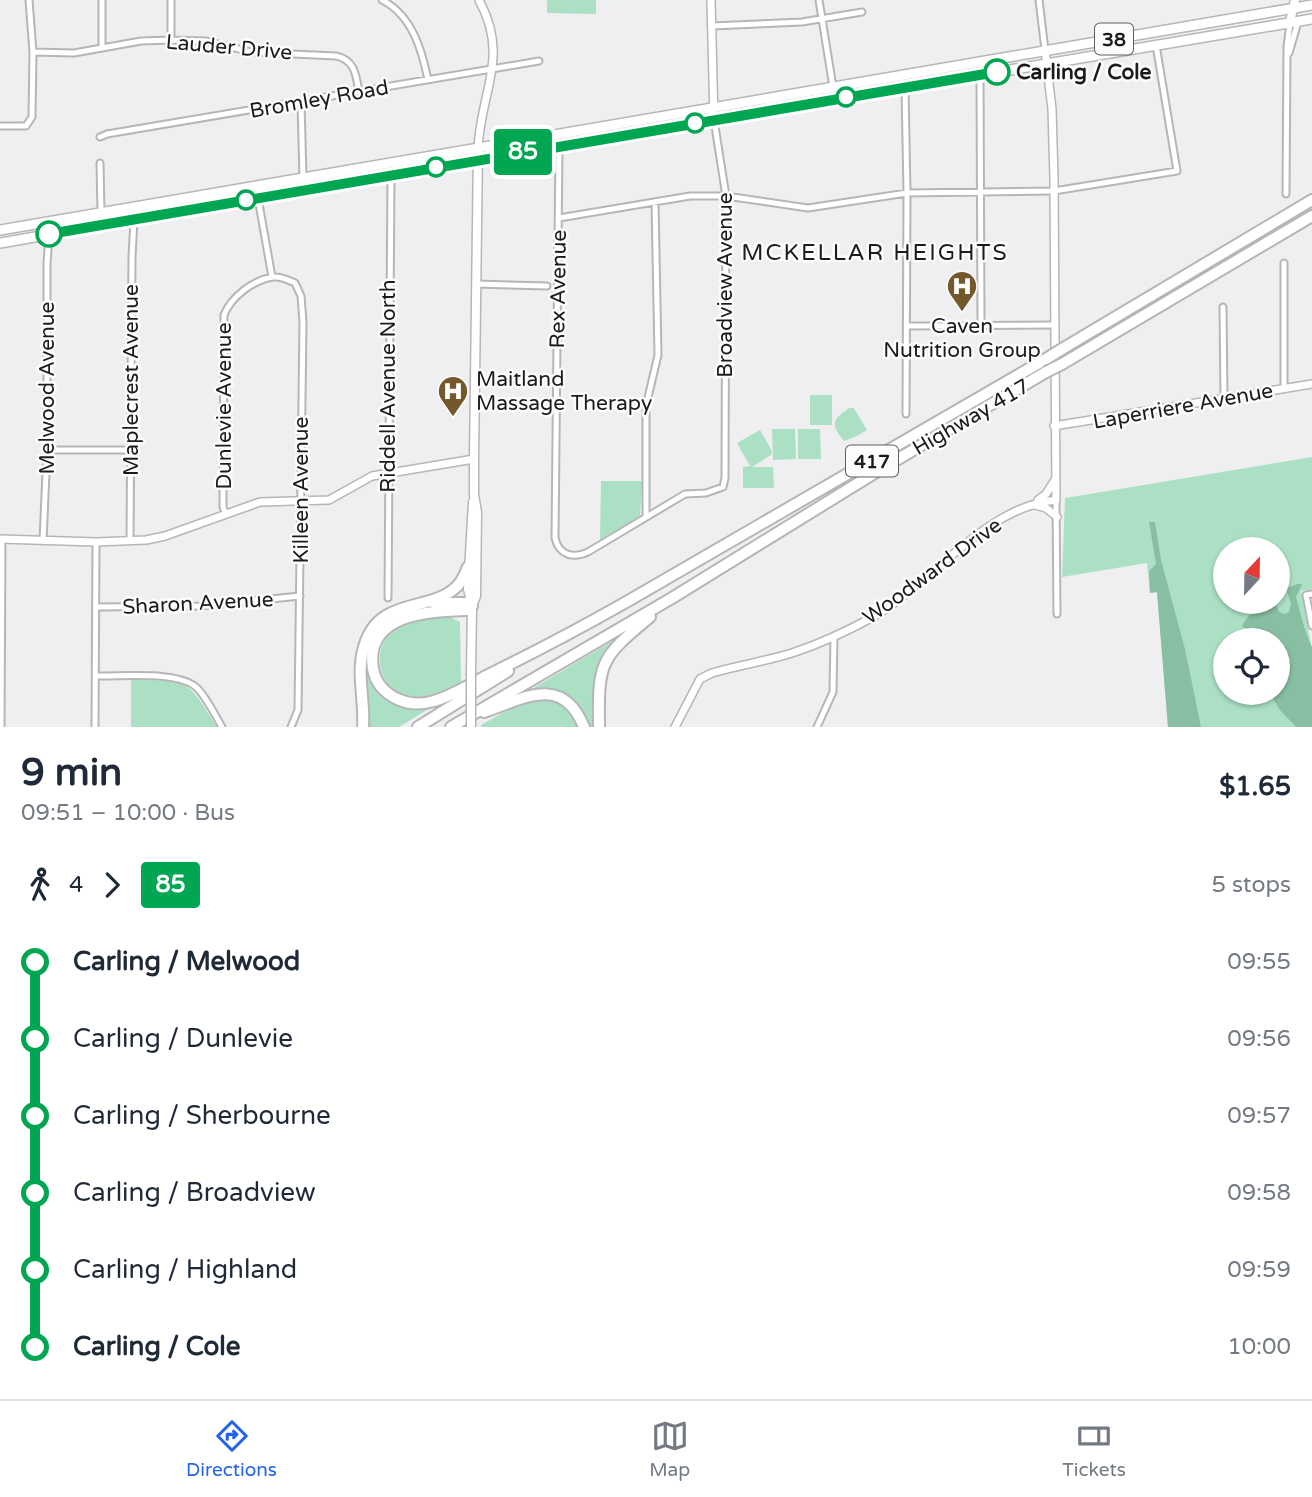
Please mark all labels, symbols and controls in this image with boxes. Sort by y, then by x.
road number: 38 [1095,23,1133,54]
street label: Lauder Drive [165,30,293,65]
marker: Carling / Cole [984,59,1010,85]
place label: Carling / Cole [1016,60,1151,85]
street label: Bromley Road [248,75,391,124]
unlabelled marker [836,87,856,107]
unlabelled marker [685,113,705,133]
line badge: 85 [491,129,554,175]
text: 85 [508,137,538,166]
unlabelled marker [426,157,446,177]
unlabelled marker [236,190,256,210]
street label: Broadview Avenue [713,192,738,378]
unlabelled marker [36,221,62,247]
street label: Rex Avenue [545,229,572,349]
district label: MCKELLAR HEIGHTS [741,239,1009,267]
hospital icon: Caven Nutrition Group [945,269,979,313]
street label: Riddell Avenue North [376,279,401,493]
street label: Maplecrest Avenue [119,284,144,476]
street label: Melwood Avenue [35,301,60,475]
place label: Caven Nutrition Group [883,314,1041,363]
street label: Dunlevie Avenue [212,322,237,490]
place label: Maitland Massage Therapy [476,367,652,416]
hospital icon: Maitland Massage Therapy [436,374,470,418]
street label: Highway 417 [908,374,1034,461]
street label: Laperriere Avenue [1091,378,1275,435]
street label: Killeen Avenue [289,416,314,563]
road number: 417 [846,446,898,476]
street label: Woodward Drive [858,513,1007,630]
north arrow [1213,537,1290,614]
map controls [1213,537,1290,705]
street label: Sharon Avenue [122,587,274,620]
button: locate [1213,628,1290,705]
text: 9 min [21,750,122,796]
text: $1.65 [1219,771,1291,802]
text: 09:51 – 10:00 · Bus [21,799,235,827]
icon: walk [21,866,59,904]
icon: forward [93,866,131,904]
text: 85 [155,870,186,899]
text: 4 [69,871,83,899]
text: 5 stops [1211,871,1291,899]
text: Carling / Melwood [73,946,300,977]
text: 09:55 [1227,948,1291,976]
text: Carling / Dunlevie [73,1023,293,1054]
text: 09:56 [1227,1025,1291,1053]
text: Carling / Sherbourne [73,1100,331,1131]
text: 09:57 [1227,1102,1291,1130]
text: Carling / Broadview [73,1177,316,1208]
text: 09:58 [1227,1179,1291,1207]
text: Carling / Highland [73,1254,297,1285]
text: 09:59 [1227,1256,1291,1284]
text: Carling / Cole [73,1331,241,1362]
text: 10:00 [1227,1333,1291,1361]
tab: Directions [186,1417,277,1481]
tab: Map [649,1417,690,1481]
tab: Tickets [1062,1417,1126,1481]

